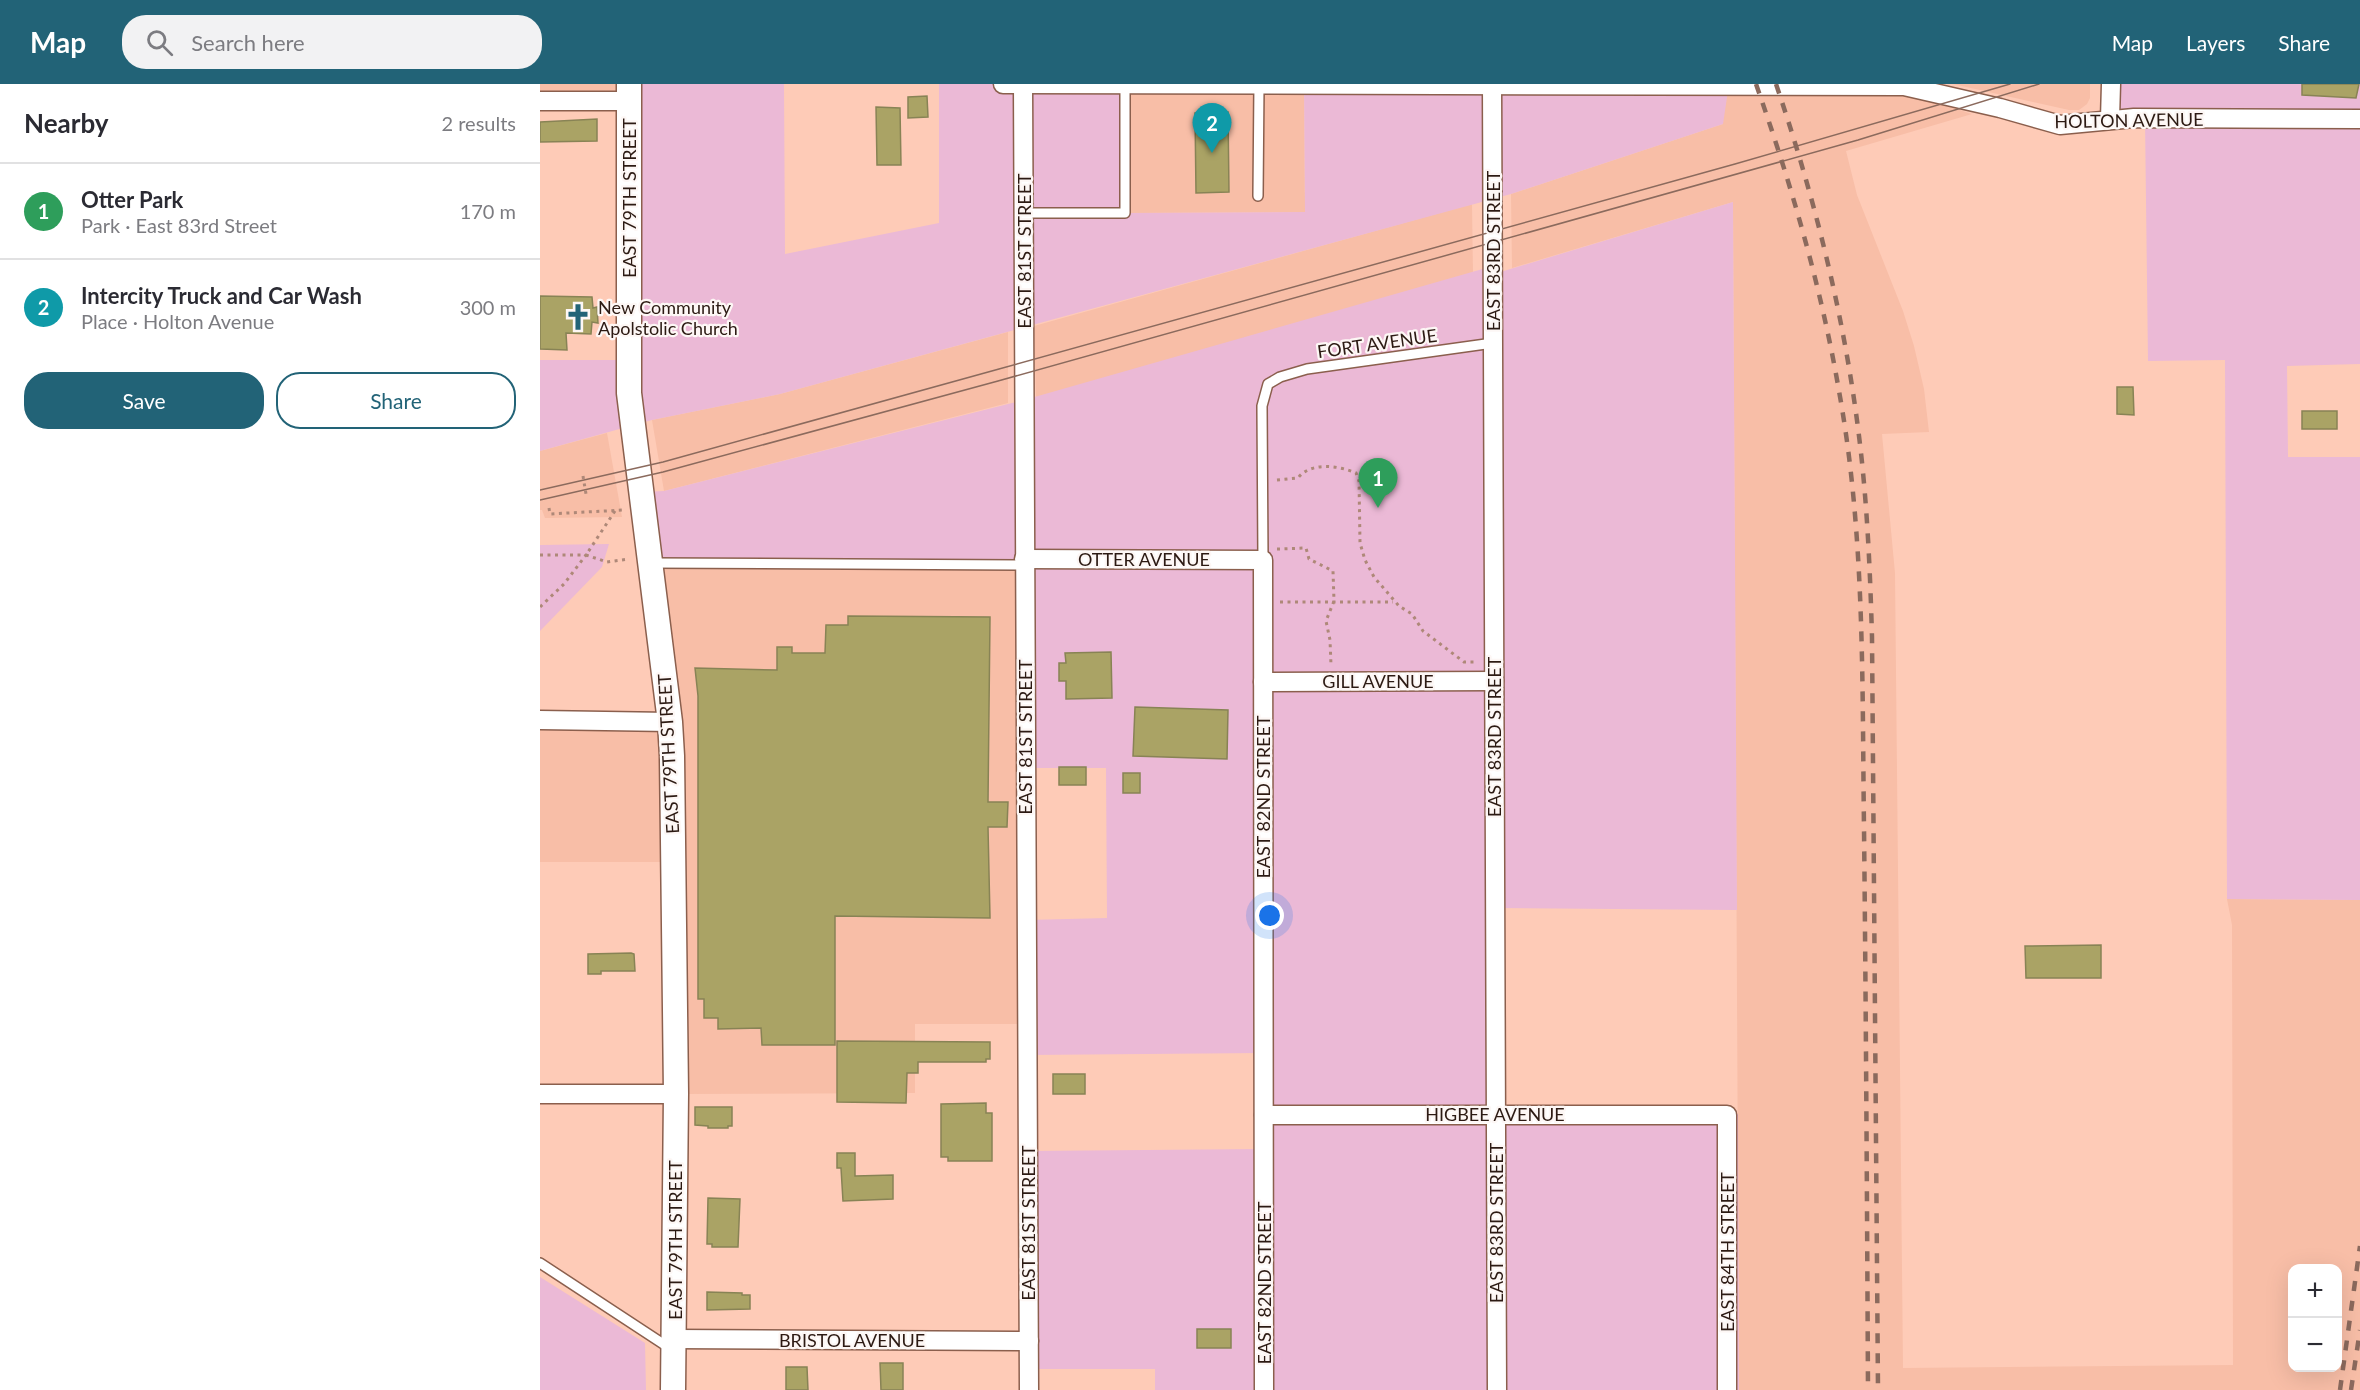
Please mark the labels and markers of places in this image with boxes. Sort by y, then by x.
pin: 2 [1192,104,1232,153]
place label: New Community Apolstolic Church [598,296,738,339]
church icon: New Community Apolstolic Church [563,302,593,332]
pin: 1 [1358,458,1398,508]

